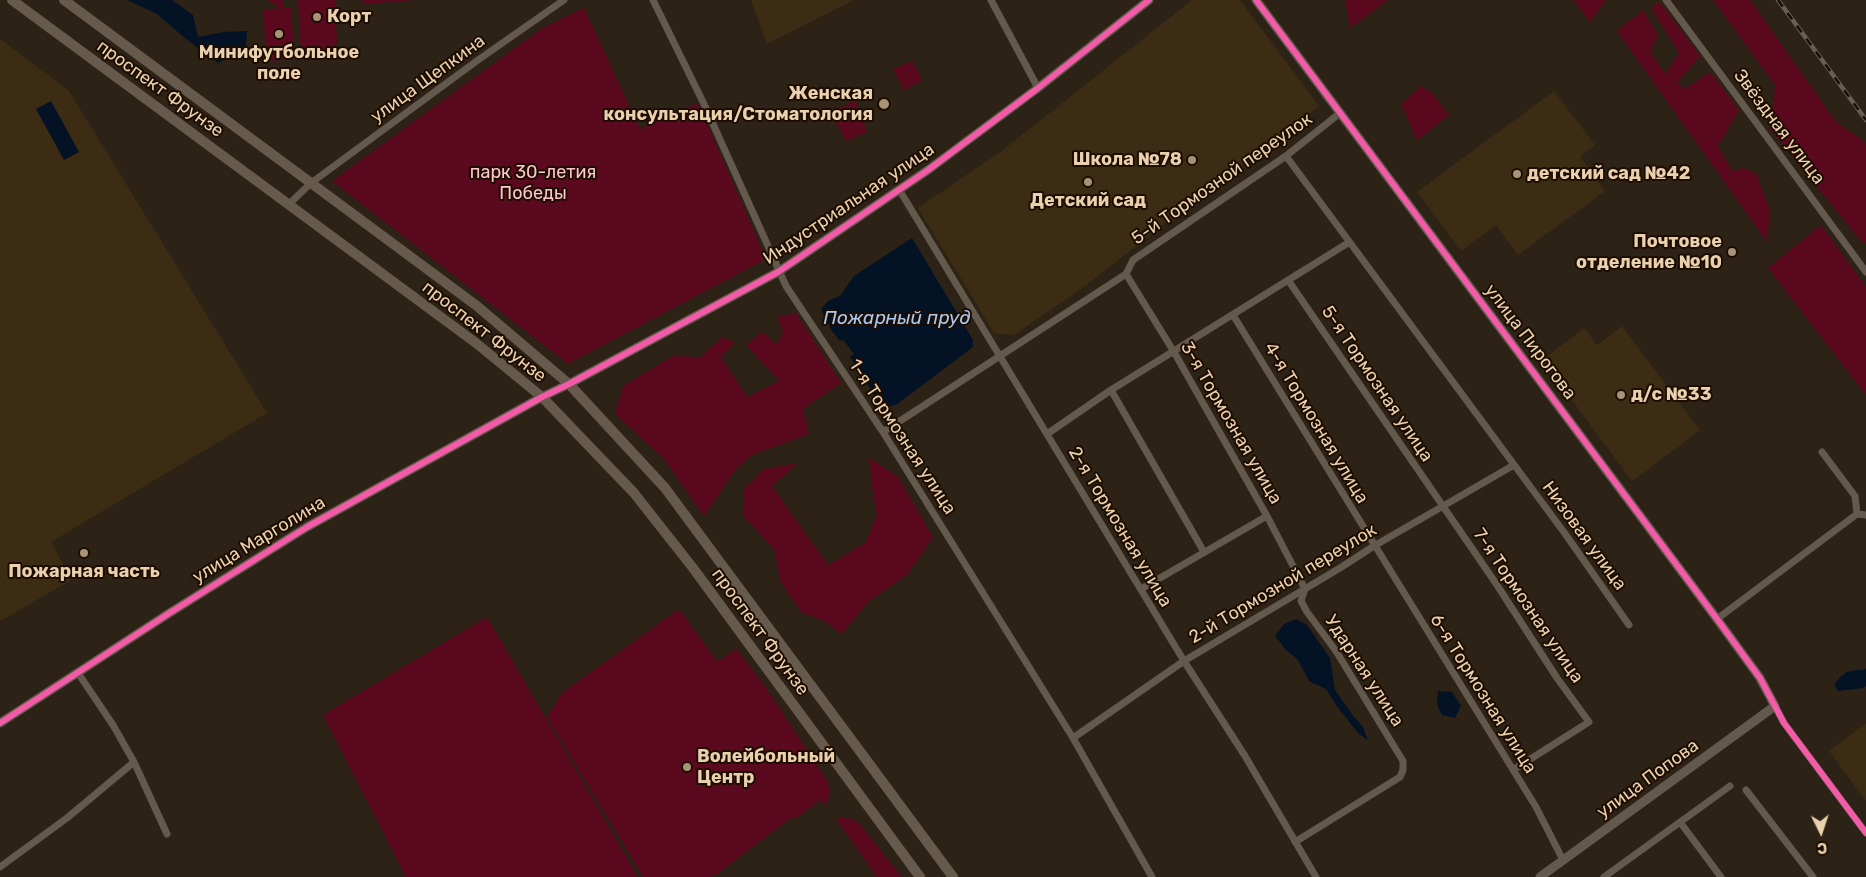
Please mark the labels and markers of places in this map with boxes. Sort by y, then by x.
place label: Корт [327,6,371,28]
marker: Корт [311,11,323,23]
marker: Минифутбольное поле [273,28,285,40]
place label: Минифутбольное поле [199,42,359,84]
place label: Женская консультация/Стоматология [604,83,873,126]
marker: Женская консультация/Стоматология [877,97,891,111]
place label: Школа №78 [1073,149,1182,171]
marker: Школа №78 [1186,154,1198,166]
place label: детский сад №42 [1527,163,1691,185]
marker: детский сад №42 [1511,168,1523,180]
marker: Детский сад [1082,176,1094,188]
place label: Детский сад [1030,190,1146,212]
place label: Почтовое отделение №10 [1576,231,1722,274]
marker: Почтовое отделение №10 [1726,246,1738,258]
place label: д/с №33 [1631,384,1712,406]
marker: д/с №33 [1615,389,1627,401]
marker: Пожарная часть [78,547,90,559]
place label: Пожарная часть [8,561,160,583]
place label: Волейбольный Центр [697,746,835,789]
marker: Волейбольный Центр [681,761,693,773]

